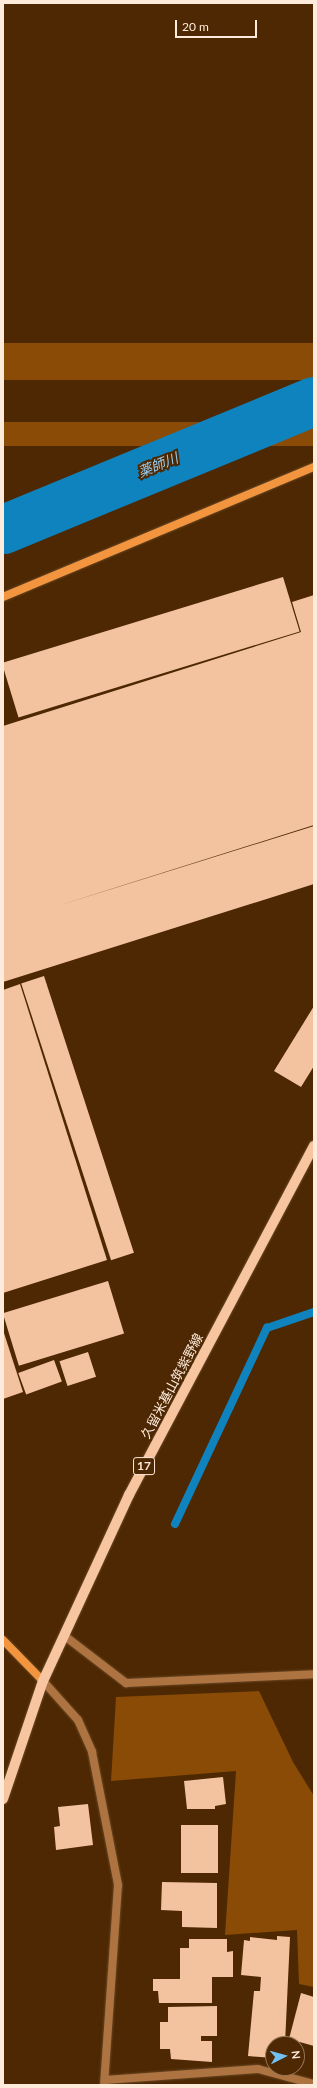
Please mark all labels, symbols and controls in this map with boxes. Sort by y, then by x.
scale bar [177,12,259,38]
text: 20 m [182,19,209,34]
water label: 薬師川 [135,449,181,481]
street label: 久留米基山筑紫野線 [138,1331,206,1441]
road number: 17 [133,1456,155,1476]
north arrow [265,2036,305,2076]
text: N [290,2050,303,2060]

